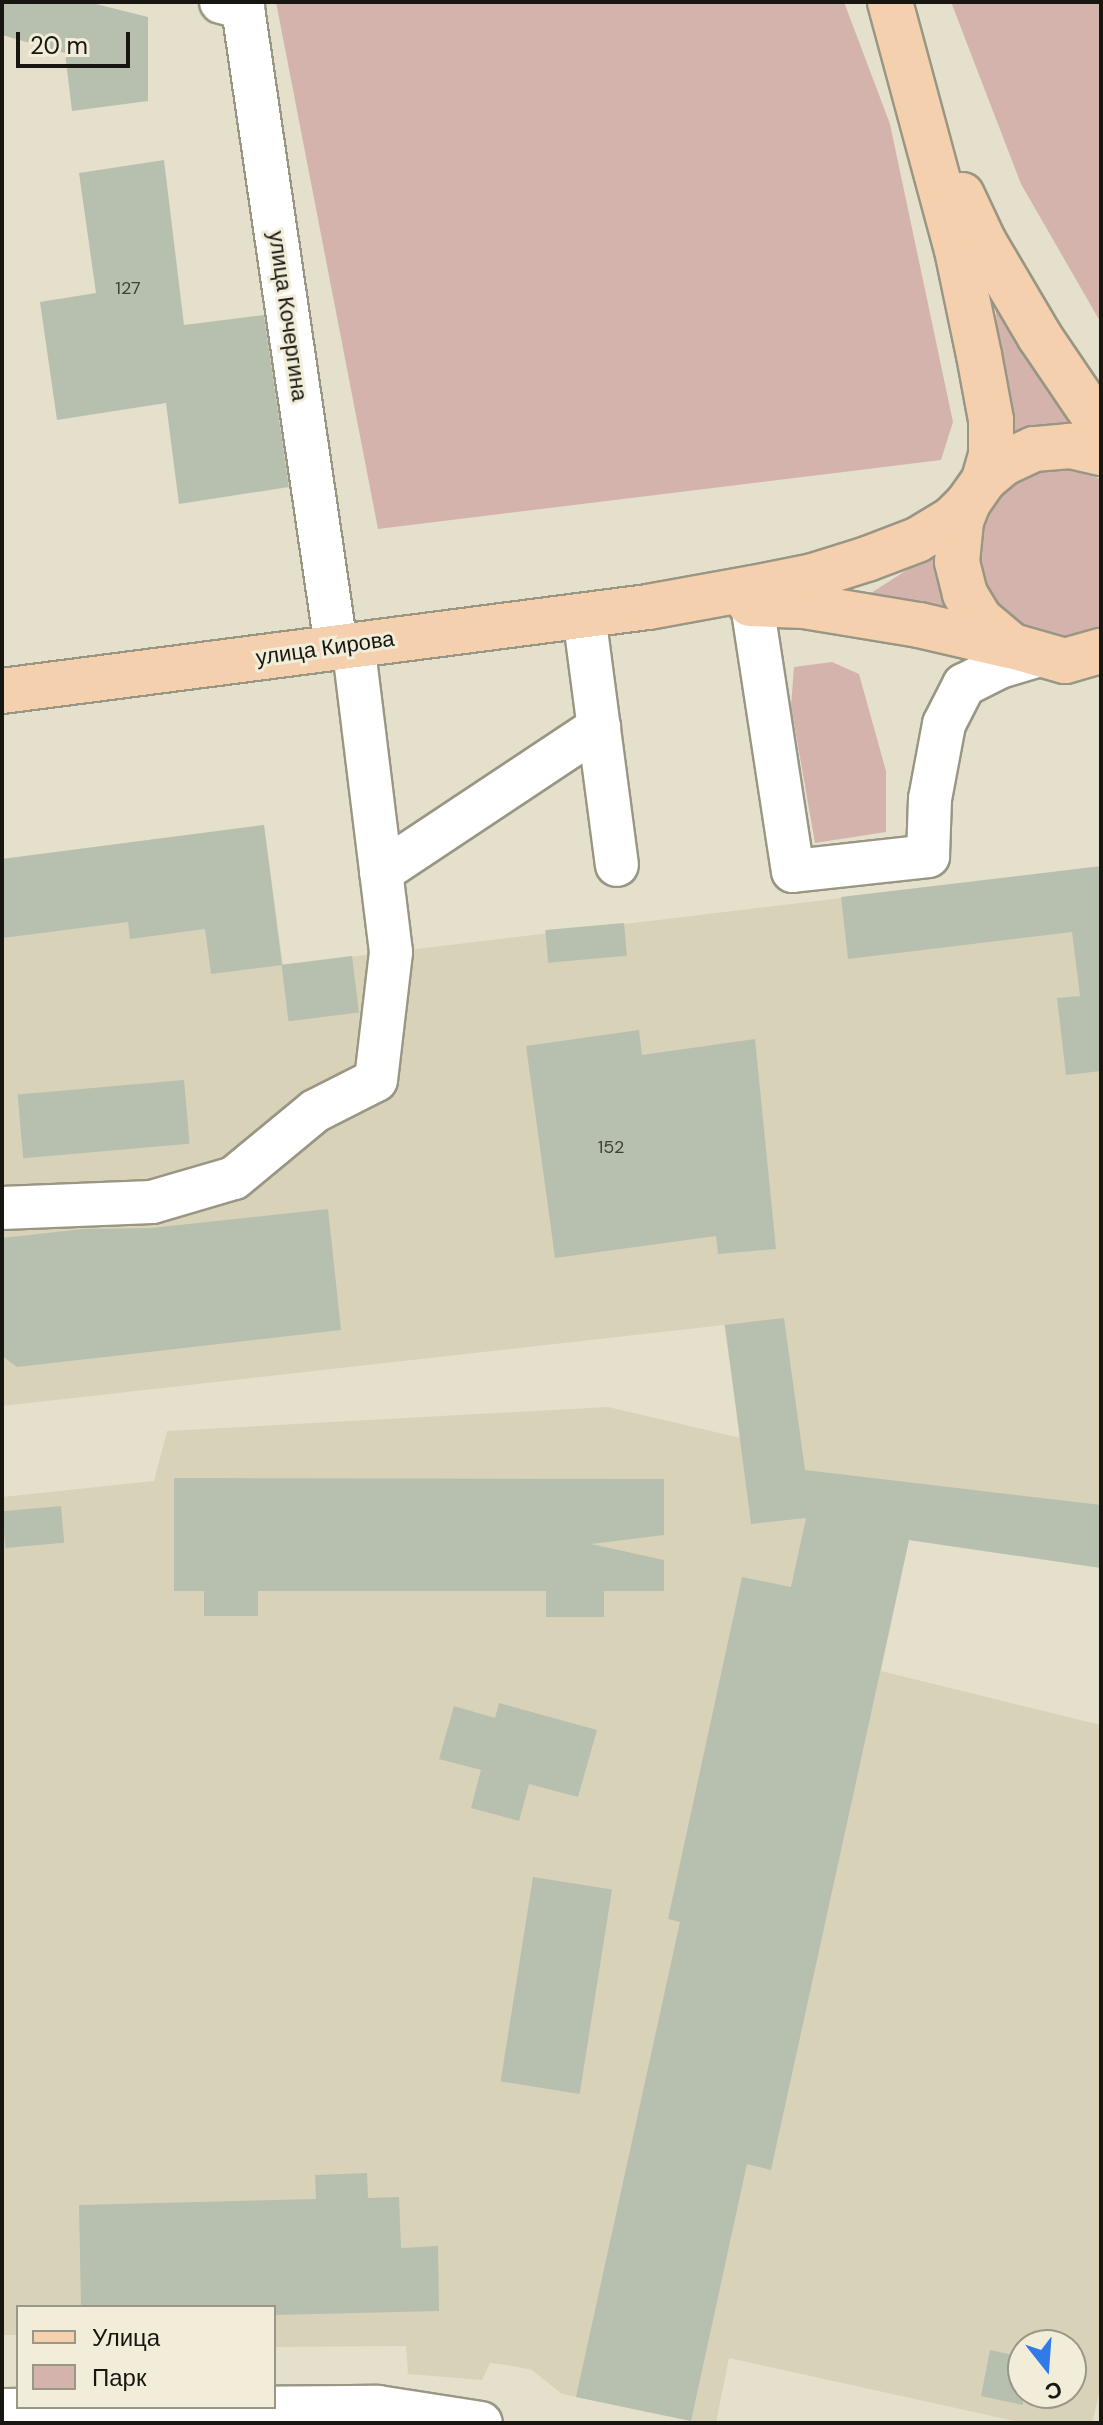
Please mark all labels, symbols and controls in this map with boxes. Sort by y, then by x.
scale bar [20,16,134,66]
text: 20 m [30,30,88,61]
street label: улица Кочергина [263,229,313,403]
house number: 127 [115,277,141,299]
street label: улица Кирова [254,625,396,671]
house number: 152 [598,1136,624,1158]
legend [16,2305,276,2409]
text: Улица [92,2322,160,2353]
north arrow [1007,2329,1087,2409]
text: Парк [92,2362,146,2393]
text: С [1042,2374,1065,2407]

